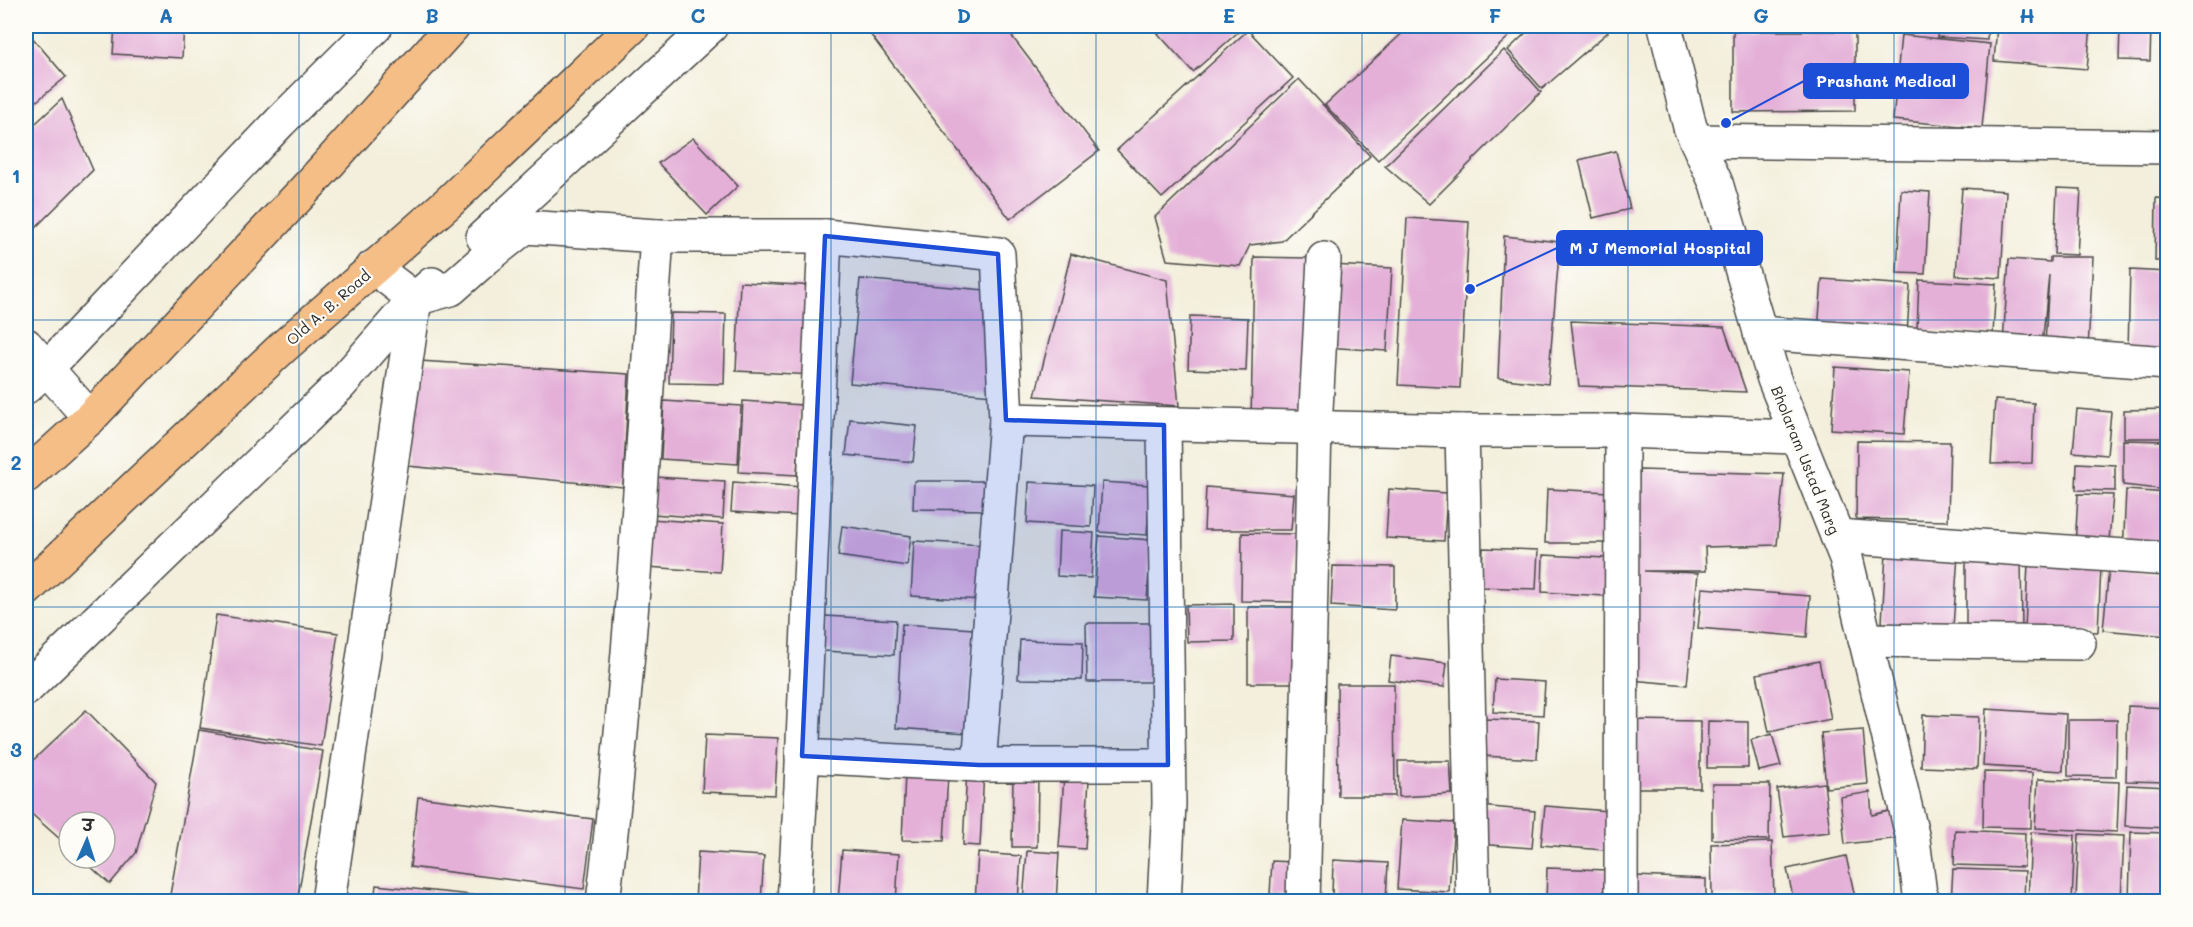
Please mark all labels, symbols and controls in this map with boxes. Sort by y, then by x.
text: A [159,2,173,28]
text: B [425,2,439,28]
text: C [691,2,706,28]
text: D [957,2,971,28]
text: E [1223,2,1235,28]
text: F [1489,2,1502,28]
text: G [1753,2,1769,28]
text: H [2019,2,2035,28]
callout: Prashant Medical [1804,64,1968,98]
text: Prashant Medical [1816,70,1956,91]
text: 1 [12,162,20,188]
callout: M J Memorial Hospital [1557,231,1762,265]
text: M J Memorial Hospital [1570,237,1750,258]
street label: Old A. B. Road [282,265,374,349]
street label: Bholaram Ustad Marg [1767,383,1845,537]
text: 2 [10,449,22,475]
text: 3 [10,736,22,762]
north arrow [57,810,117,870]
text: उ [80,814,95,835]

